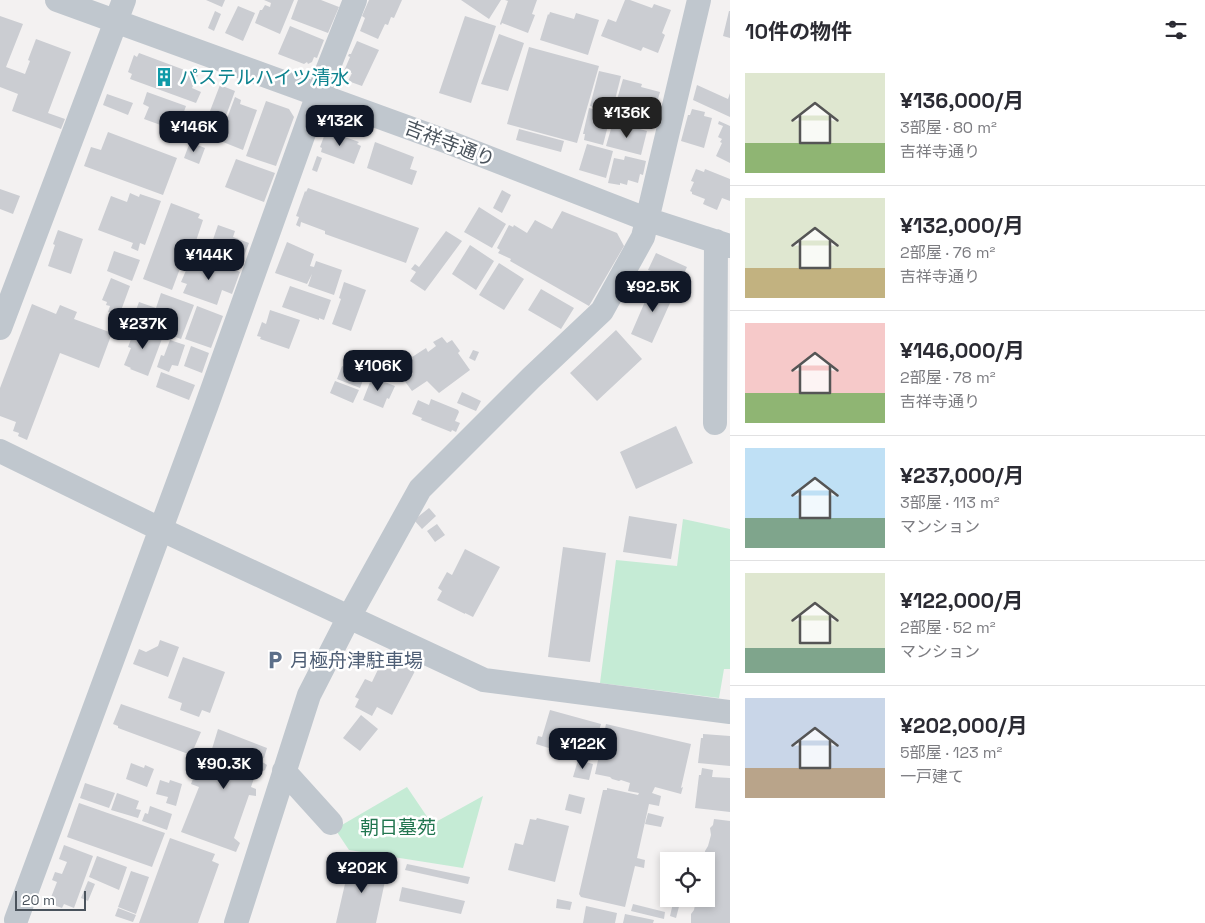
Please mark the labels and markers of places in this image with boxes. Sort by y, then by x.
place label: パステルハイツ清水 [179,65,350,90]
building icon: パステルハイツ清水 [153,66,175,88]
pin: ¥136K [592,96,662,139]
pin: ¥132K [305,104,375,147]
pin: ¥146K [159,110,229,153]
pin: ¥144K [174,238,244,281]
pin: ¥92.5K [612,270,694,313]
pin: ¥237K [108,308,178,350]
pin: ¥106K [343,350,413,392]
place label: 月極舟津駐車場 [290,648,423,673]
parking icon: 月極舟津駐車場 [264,649,286,671]
pin: ¥122K [548,728,618,770]
pin: ¥90.3K [183,748,265,790]
pin: ¥202K [327,852,397,894]

